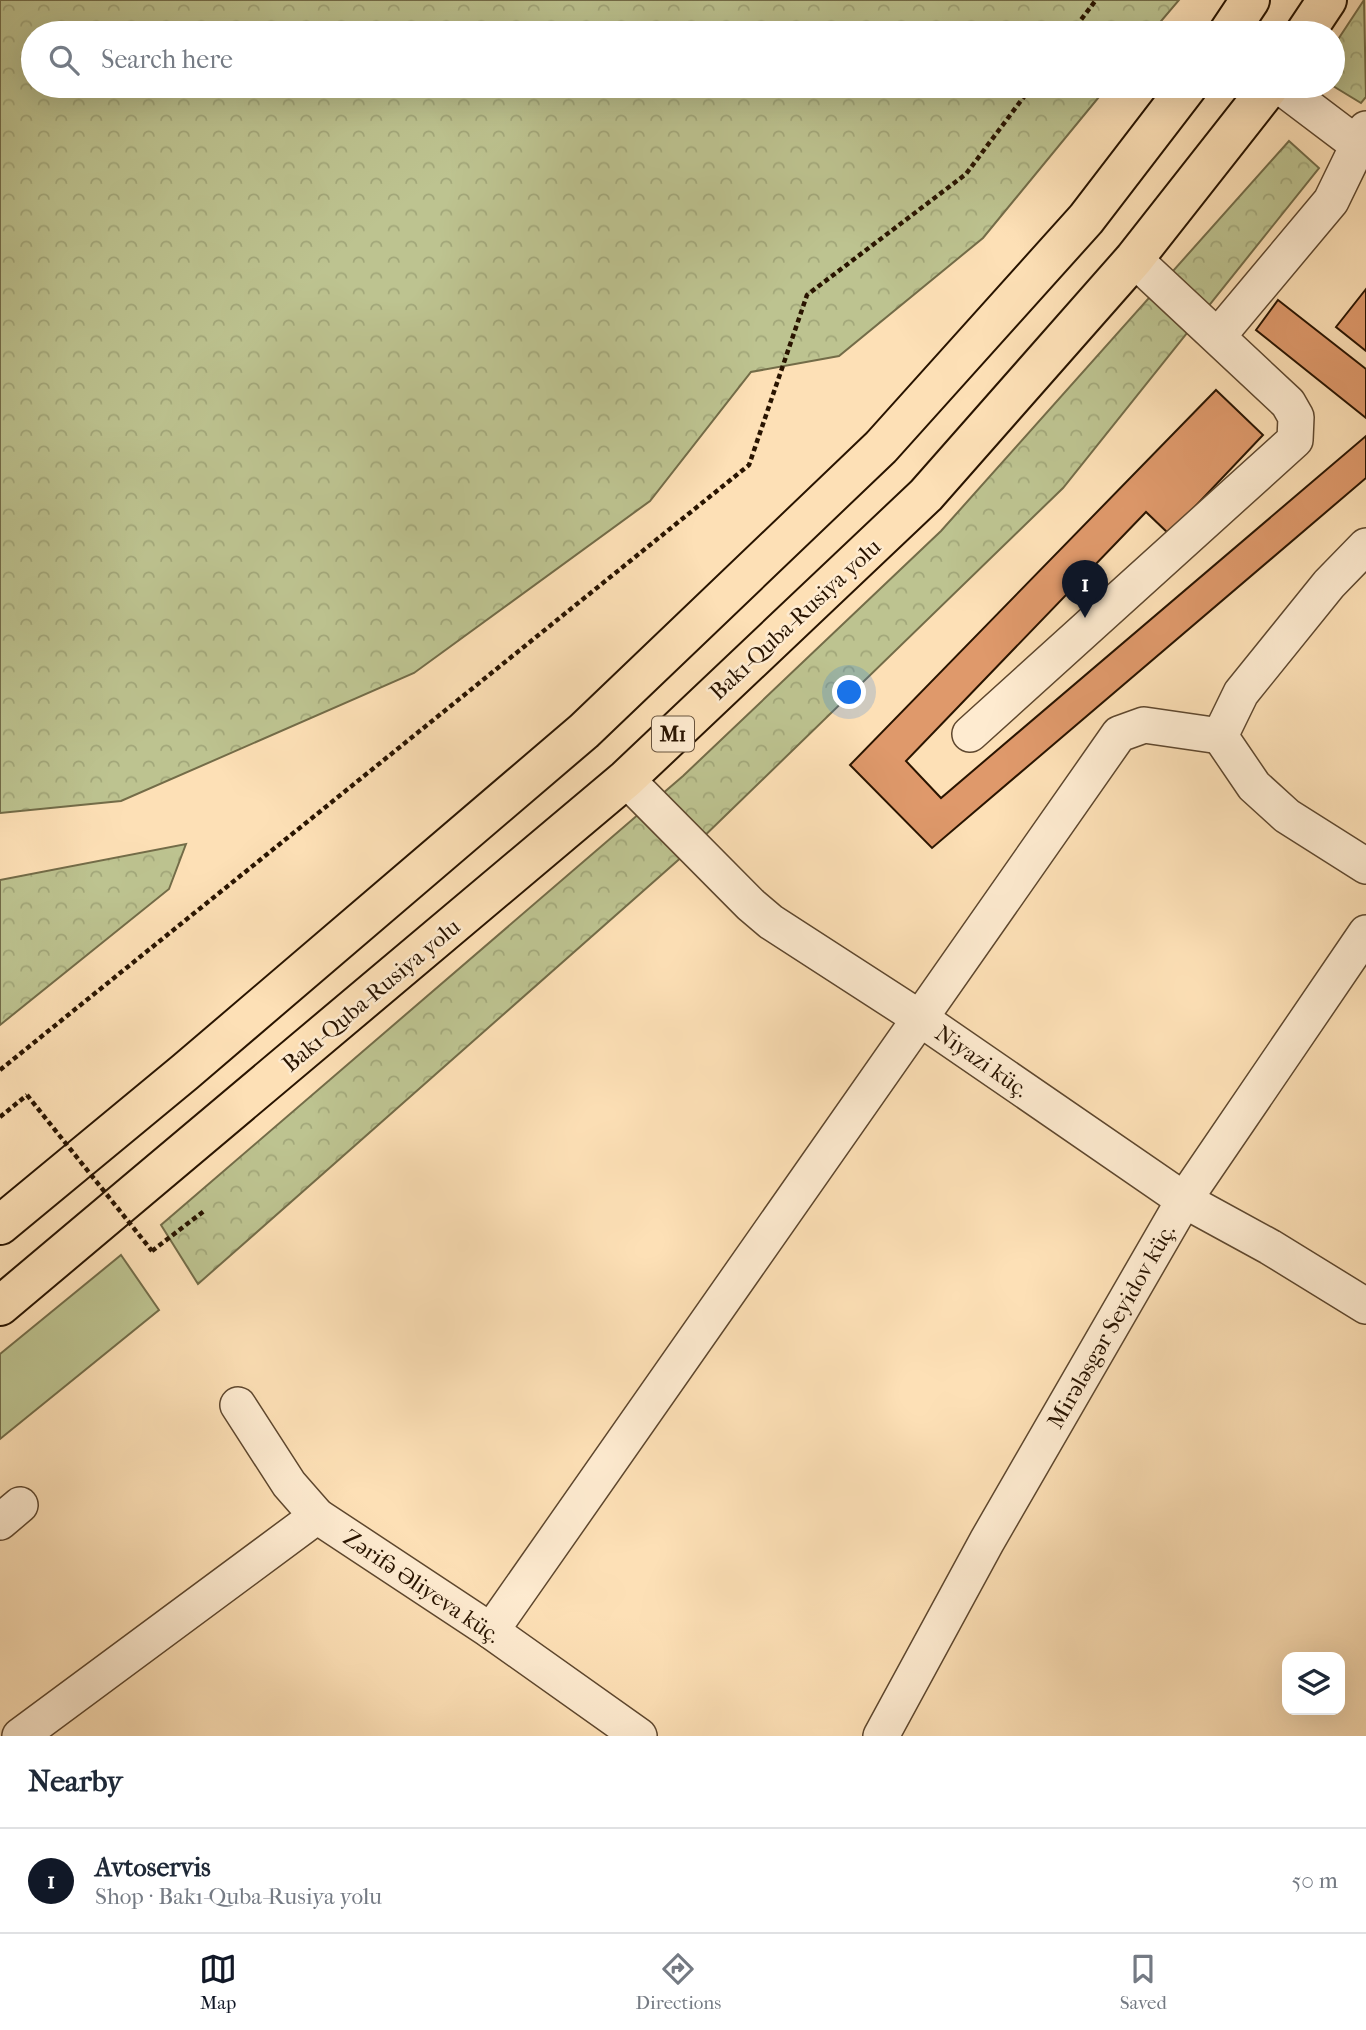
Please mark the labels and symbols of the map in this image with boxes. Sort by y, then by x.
street label: Bakı-Quba-Rusiya yolu [704,533,886,706]
pin: 1 [1062,560,1108,618]
your location [832,675,866,709]
road number: M1 [652,716,694,752]
street label: Bakı-Quba-Rusiya yolu [277,913,466,1078]
street label: Niyazi küç. [930,1019,1034,1103]
street label: Mirələsgər Seyidov küç. [1042,1219,1181,1433]
street label: Zərifə Əliyeva küç. [338,1524,505,1649]

